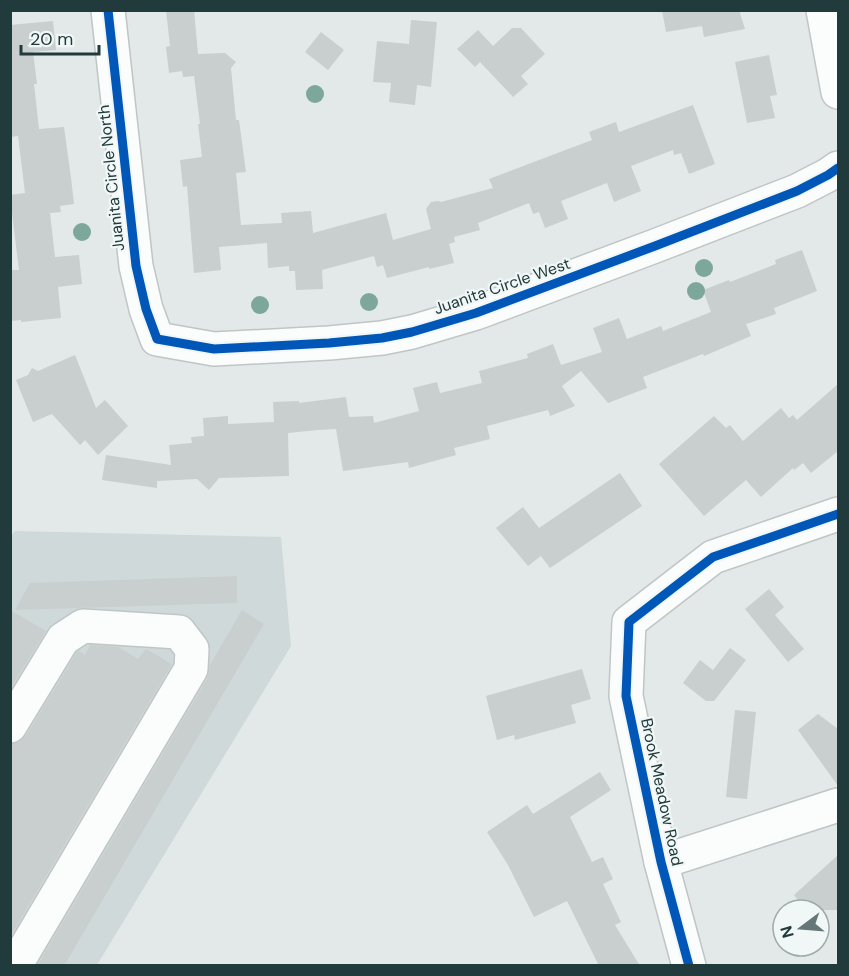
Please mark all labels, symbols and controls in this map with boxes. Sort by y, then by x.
scale bar [21,18,99,56]
text: 20 m [30,27,73,51]
street label: Juanita Circle North [93,104,129,252]
street label: Juanita Circle West [431,253,573,319]
street label: Brook Meadow Road [636,716,688,868]
north arrow [771,898,831,958]
text: N [775,923,799,941]

